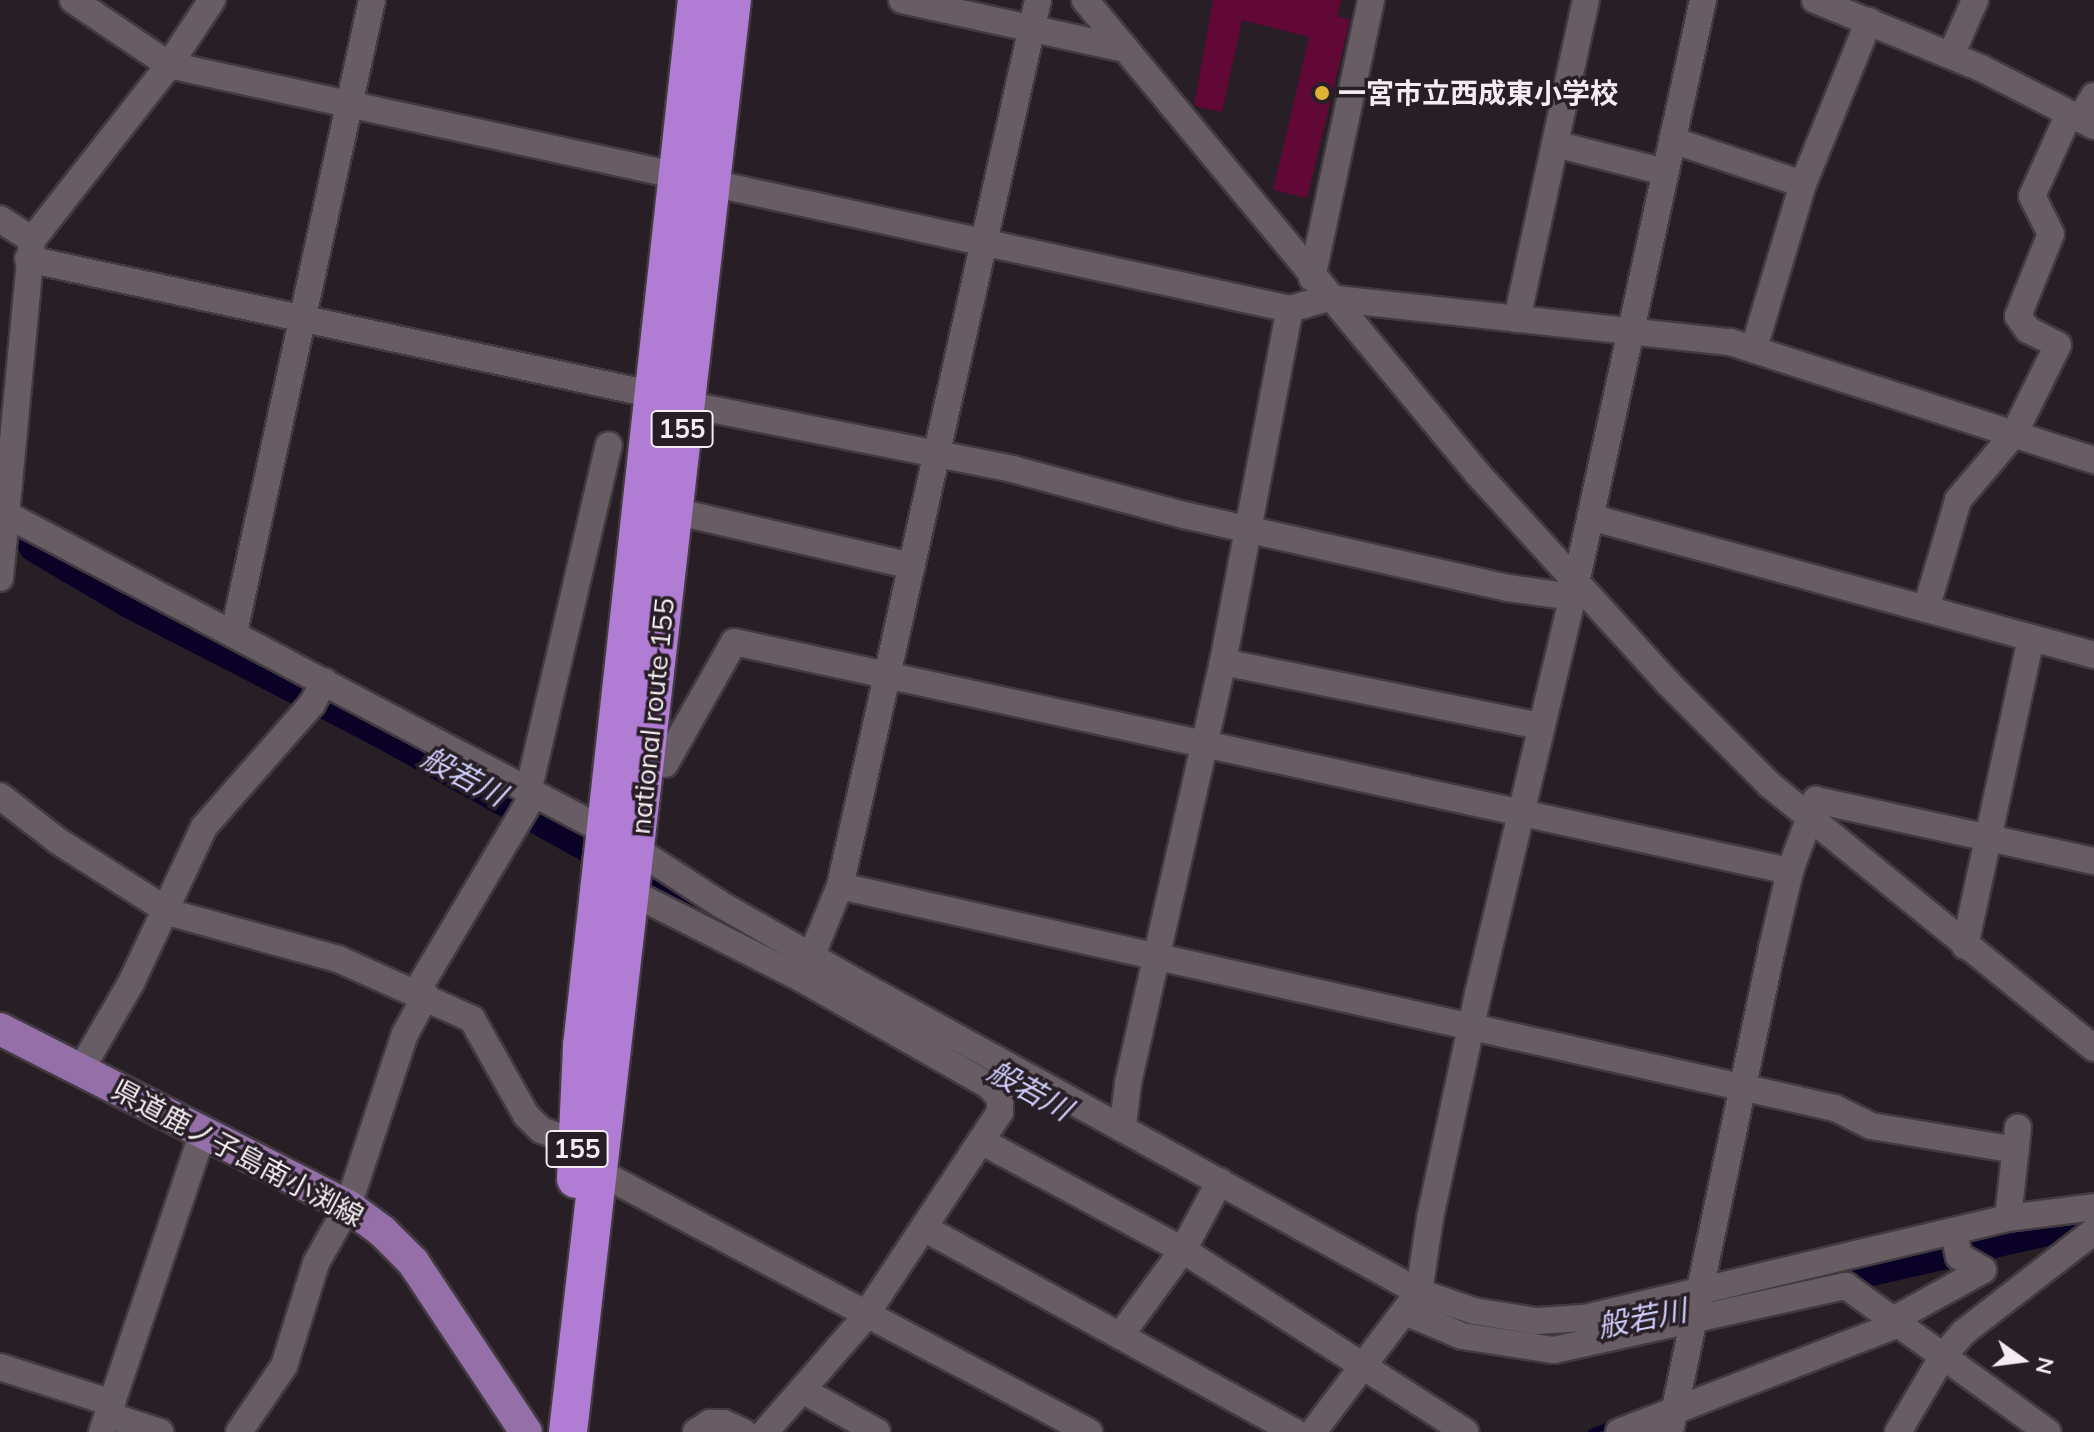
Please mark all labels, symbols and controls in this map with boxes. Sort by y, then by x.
place label: 一宮市立西成東小学校 [1338,76,1618,110]
marker: 一宮市立西成東小学校 [1313,84,1331,102]
road number: 155 [650,407,714,451]
street label: national route 155 [623,596,681,836]
water label: 般若川 [416,739,512,813]
water label: 般若川 [982,1052,1078,1128]
street label: 県道鹿ノ子島南小渕線 [107,1072,369,1234]
road number: 155 [545,1127,609,1171]
water label: 般若川 [1594,1292,1690,1344]
north arrow [1982,1320,2062,1400]
text: N [2030,1354,2061,1377]

